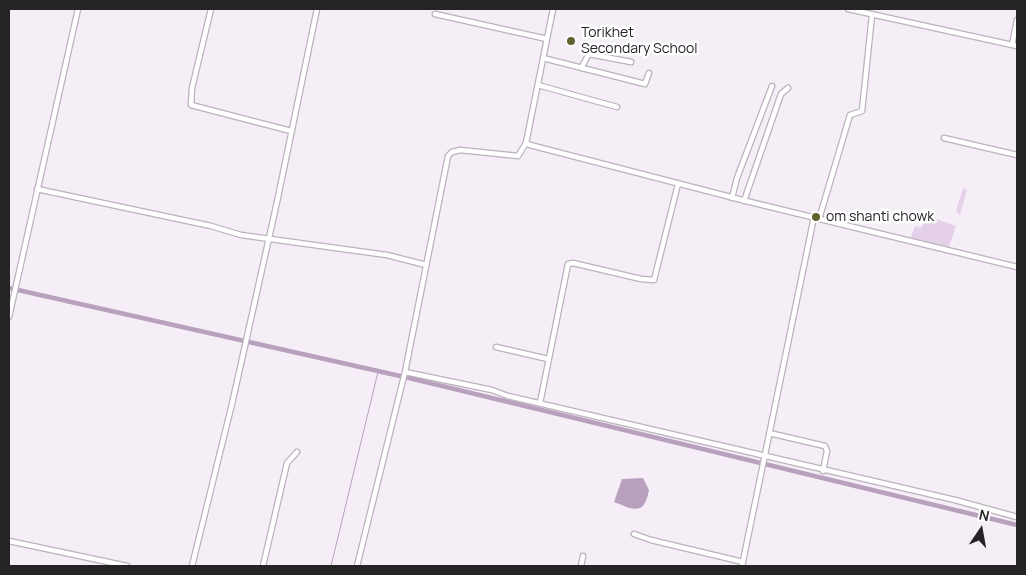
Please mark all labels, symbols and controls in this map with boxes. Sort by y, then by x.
place label: Torikhet Secondary School [581,25,698,58]
marker: Torikhet Secondary School [565,35,577,47]
place label: om shanti chowk [826,209,934,225]
marker: om shanti chowk [810,211,822,223]
north arrow [956,505,1006,555]
text: N [977,505,991,525]

